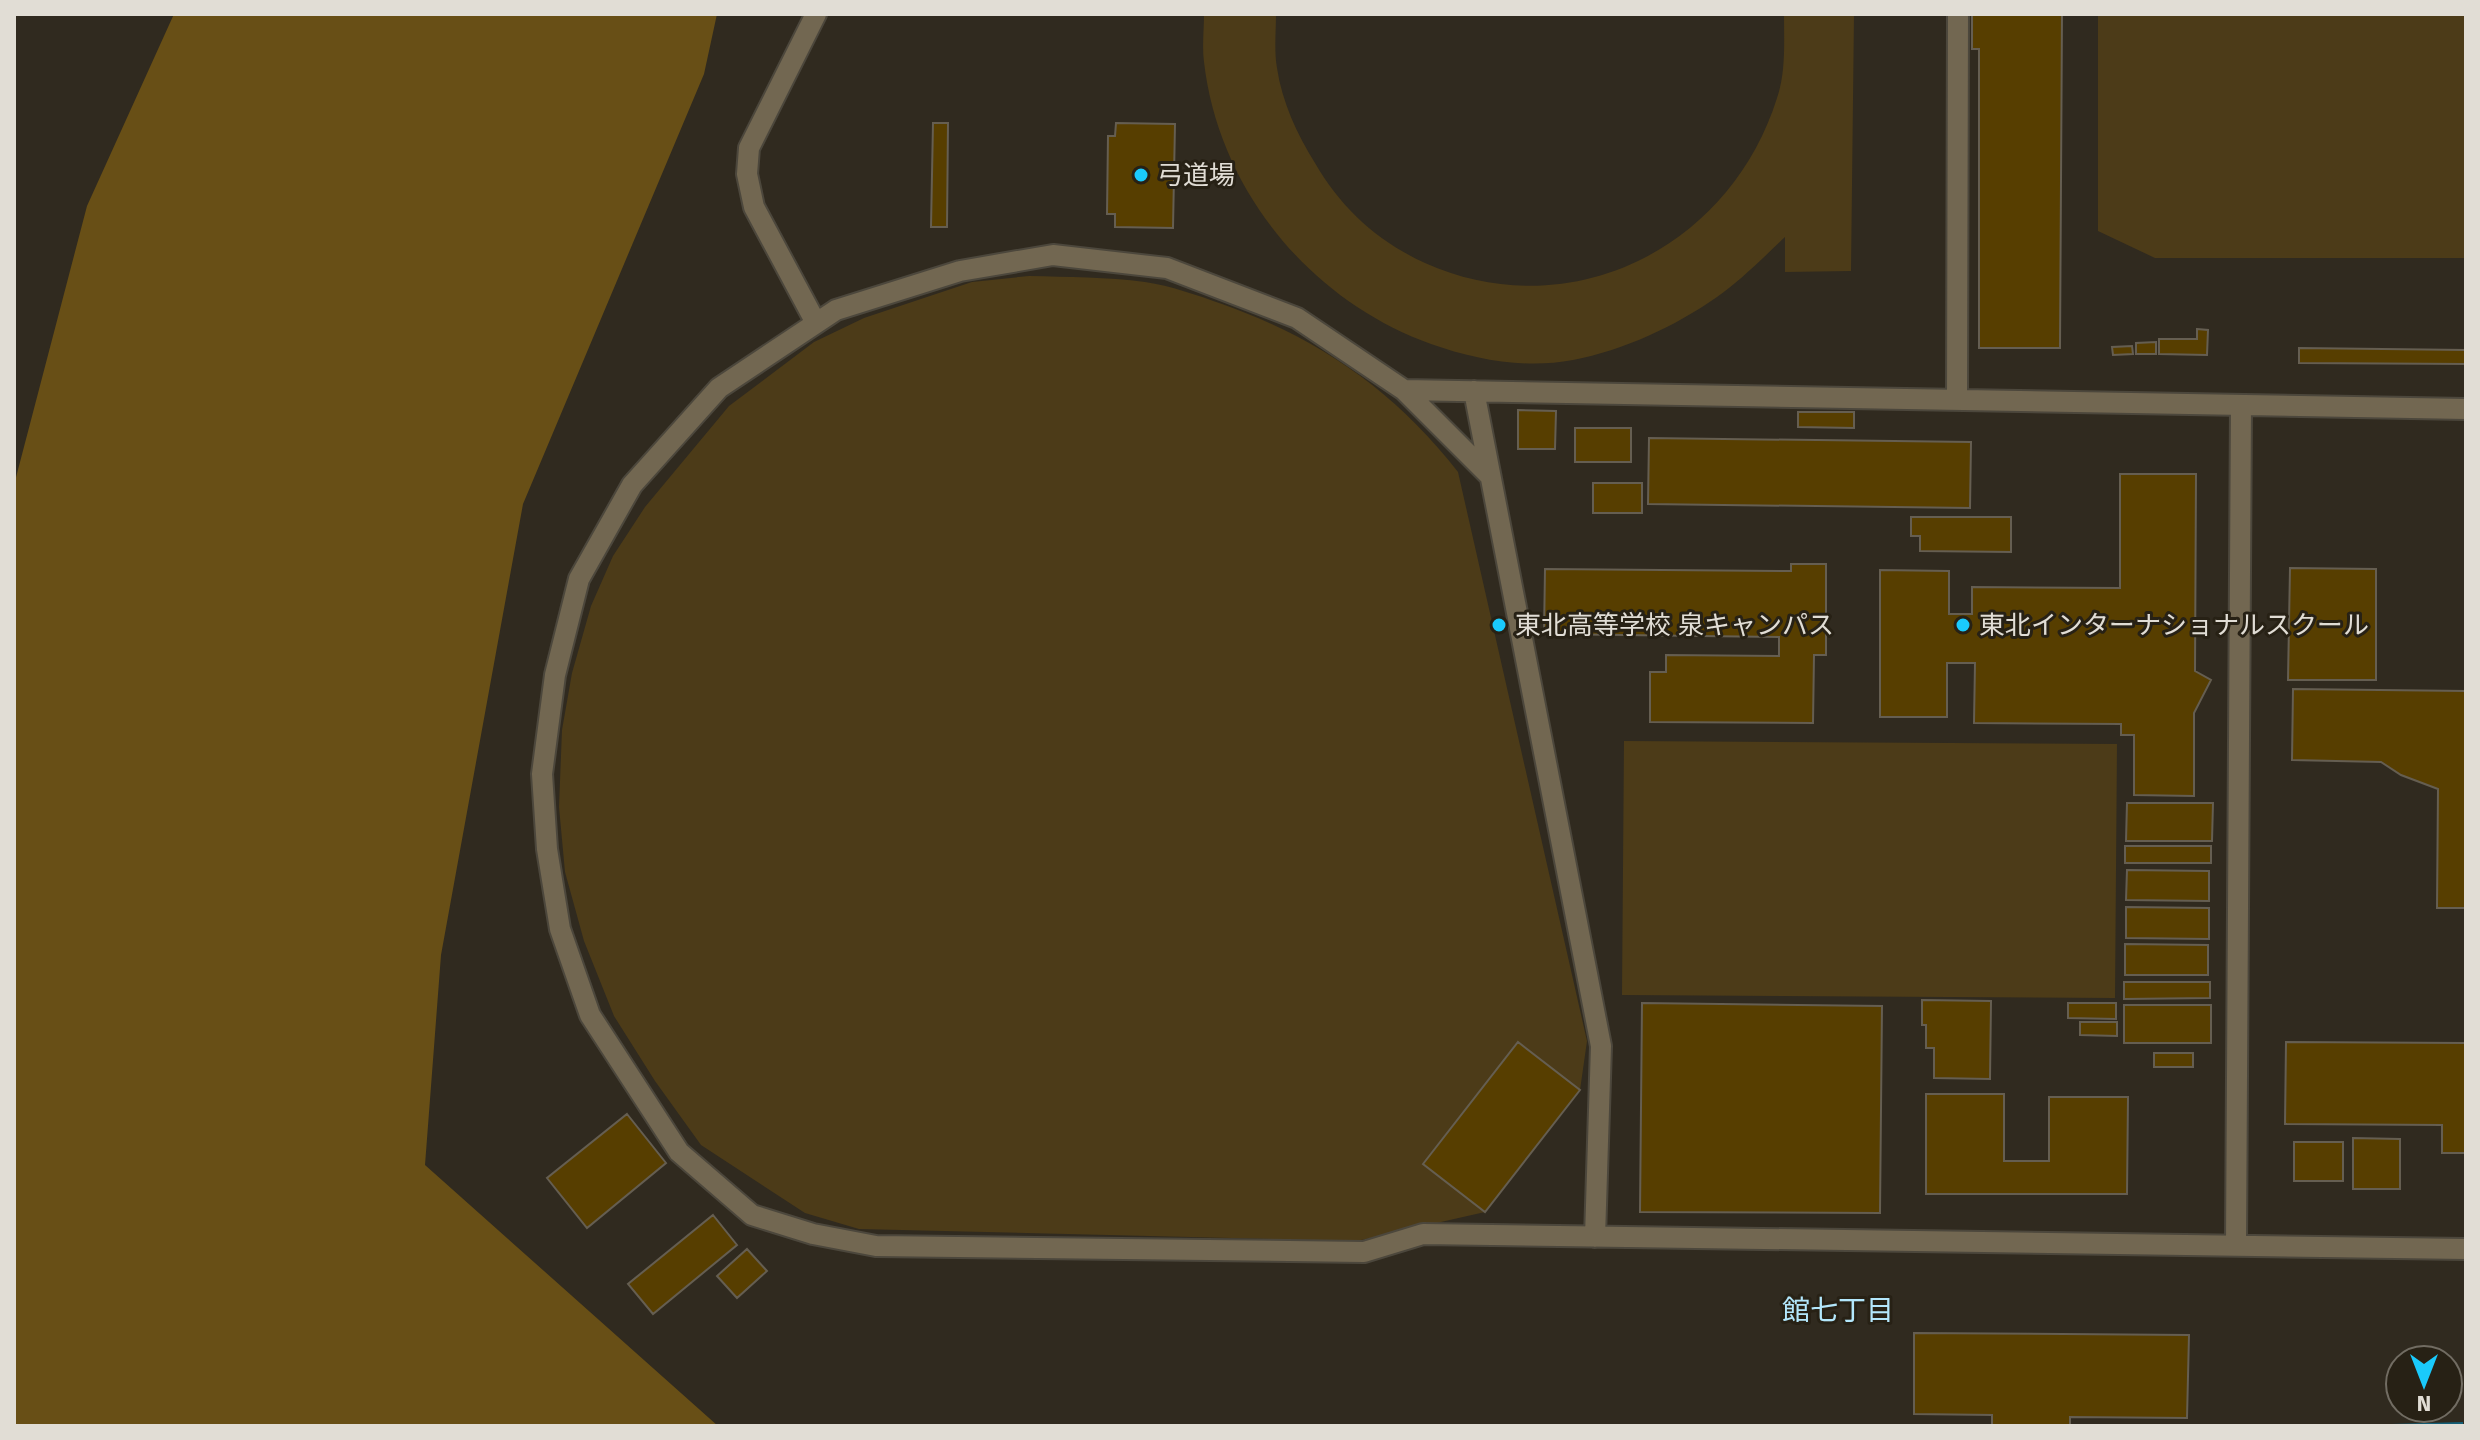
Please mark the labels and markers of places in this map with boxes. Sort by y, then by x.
place label: 弓道場 [1157,160,1235,191]
marker: 弓道場 [1132,166,1150,184]
place label: 東北高等学校 泉キャンパス [1515,610,1834,641]
place label: 東北インターナショナルスクール [1979,610,2369,641]
marker: 東北高等学校 泉キャンパス [1490,616,1508,634]
marker: 東北インターナショナルスクール [1954,616,1972,634]

